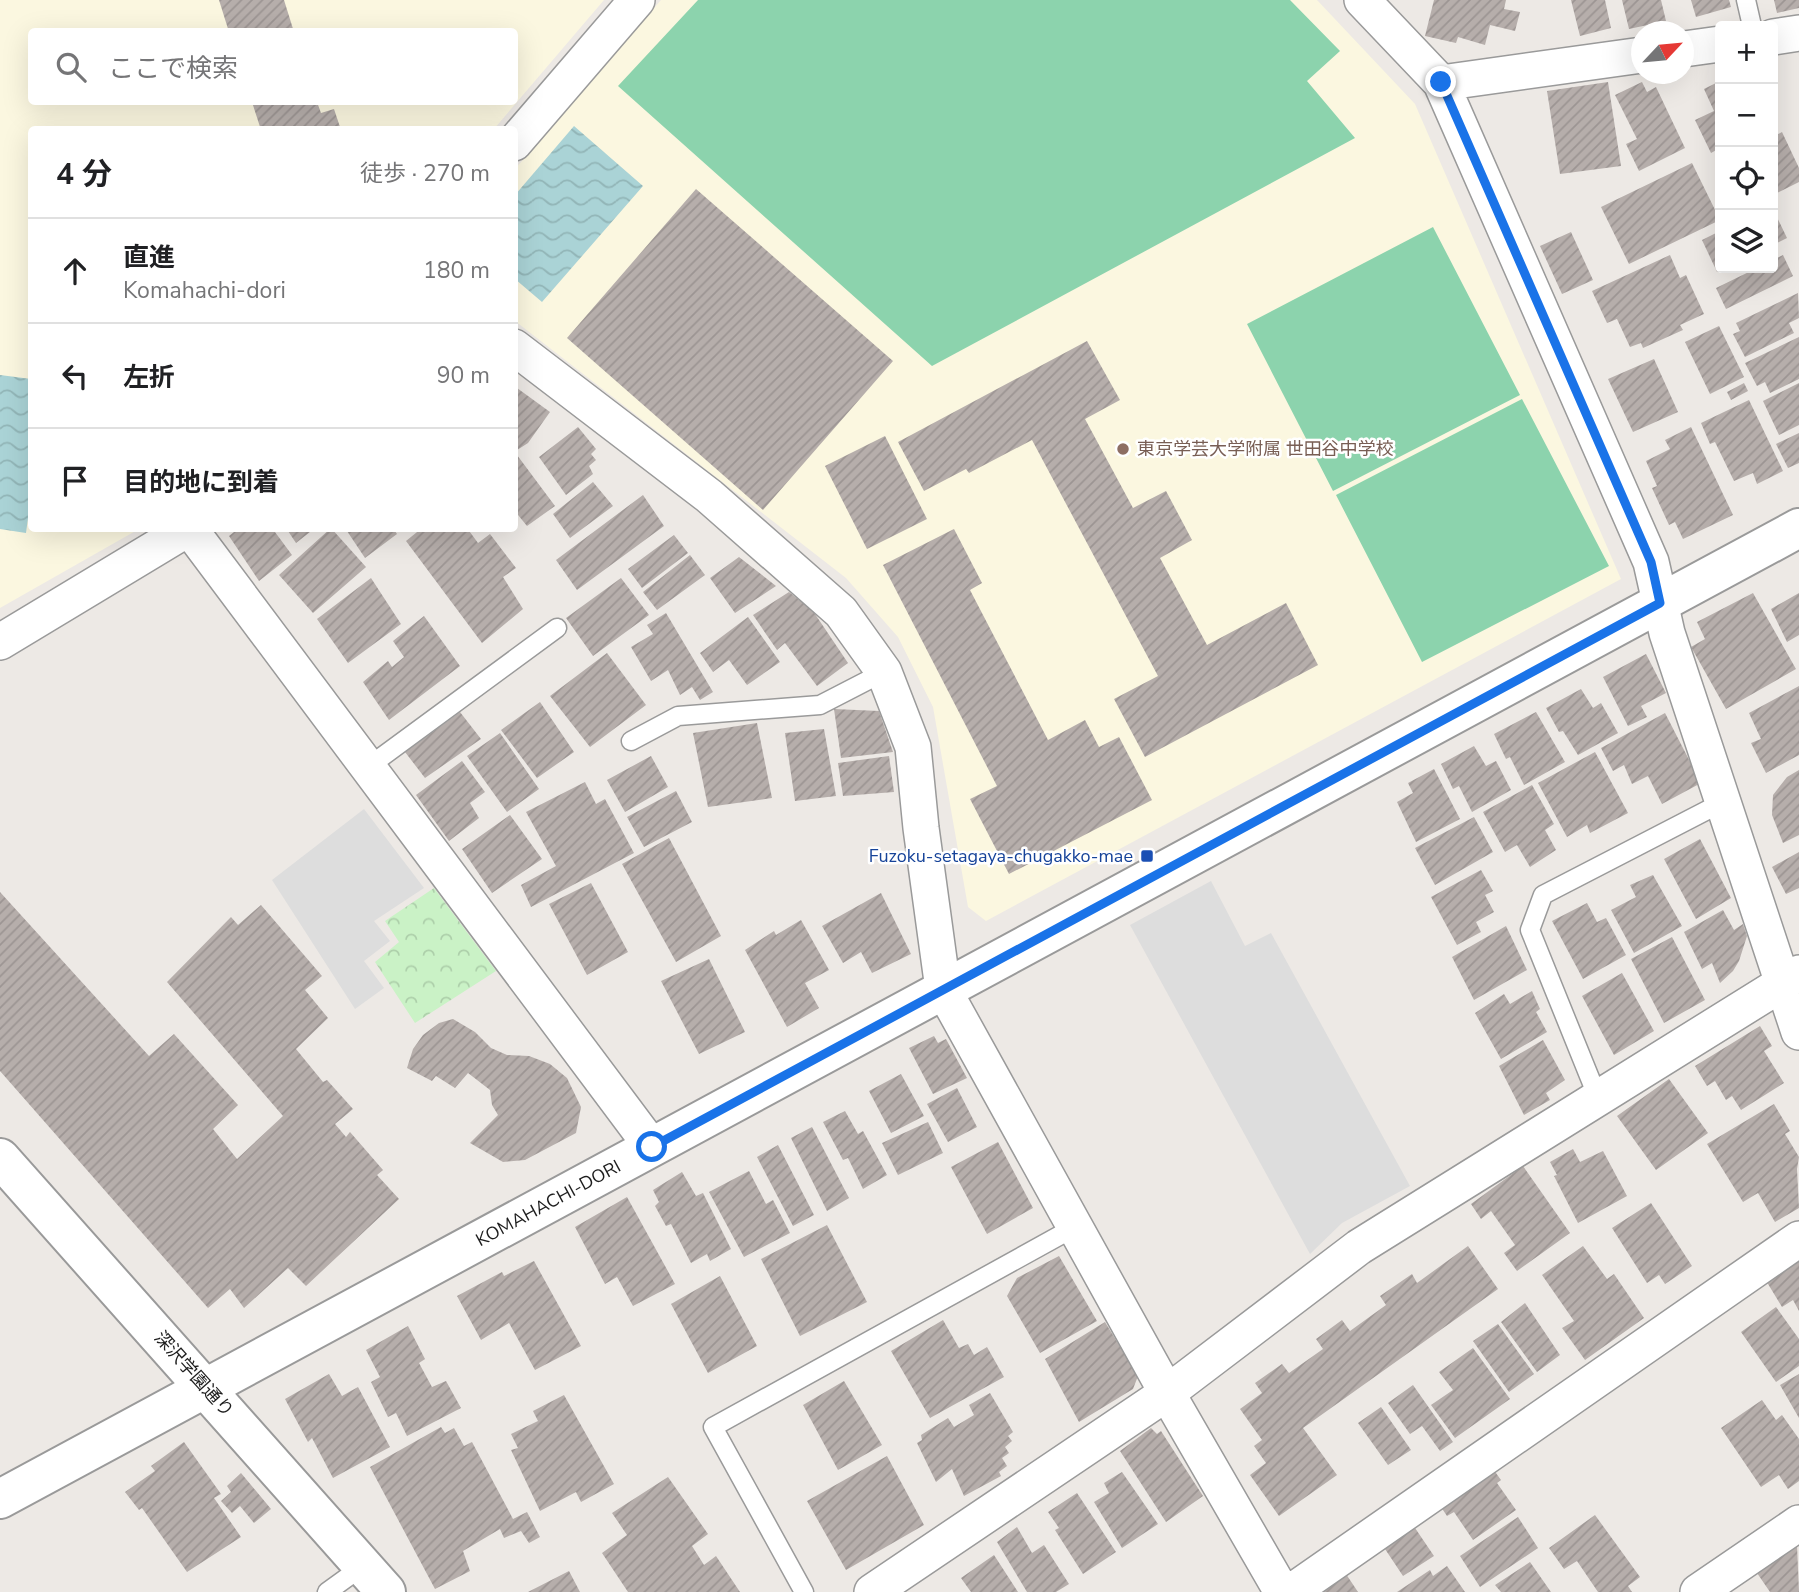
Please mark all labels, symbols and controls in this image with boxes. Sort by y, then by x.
north arrow [1631,21,1694,84]
map controls [1715,21,1778,273]
button: + [1715,21,1778,84]
search box [28,28,518,105]
icon: search [52,48,90,86]
text: ここで検索 [108,51,238,86]
route end [1425,66,1456,97]
button: − [1715,84,1778,147]
button: locate [1715,147,1778,210]
text: 4 分 [56,154,112,195]
text: 徒歩 · 270 m [360,158,490,189]
button: layers [1715,210,1778,273]
text: 直進 [123,240,175,275]
icon: ahead [56,252,94,290]
text: 180 m [423,255,490,286]
text: Komahachi-dori [123,275,286,306]
icon: left [56,357,94,395]
text: 左折 [123,360,175,395]
text: 90 m [437,360,490,391]
place label: 東京学芸大学附属 世田谷中学校 [1137,437,1394,461]
marker: 東京学芸大学附属 世田谷中学校 [1115,441,1131,457]
icon: arrive [56,462,94,500]
text: 目的地に到着 [123,465,279,500]
place label: Fuzoku-setagaya-chugakko-mae [869,844,1133,868]
marker: Fuzoku-setagaya-chugakko-mae [1139,848,1155,864]
route start [636,1131,667,1162]
street label: KOMAHACHI-DORI [471,1154,625,1252]
street label: 深沢学園通り [149,1326,239,1422]

